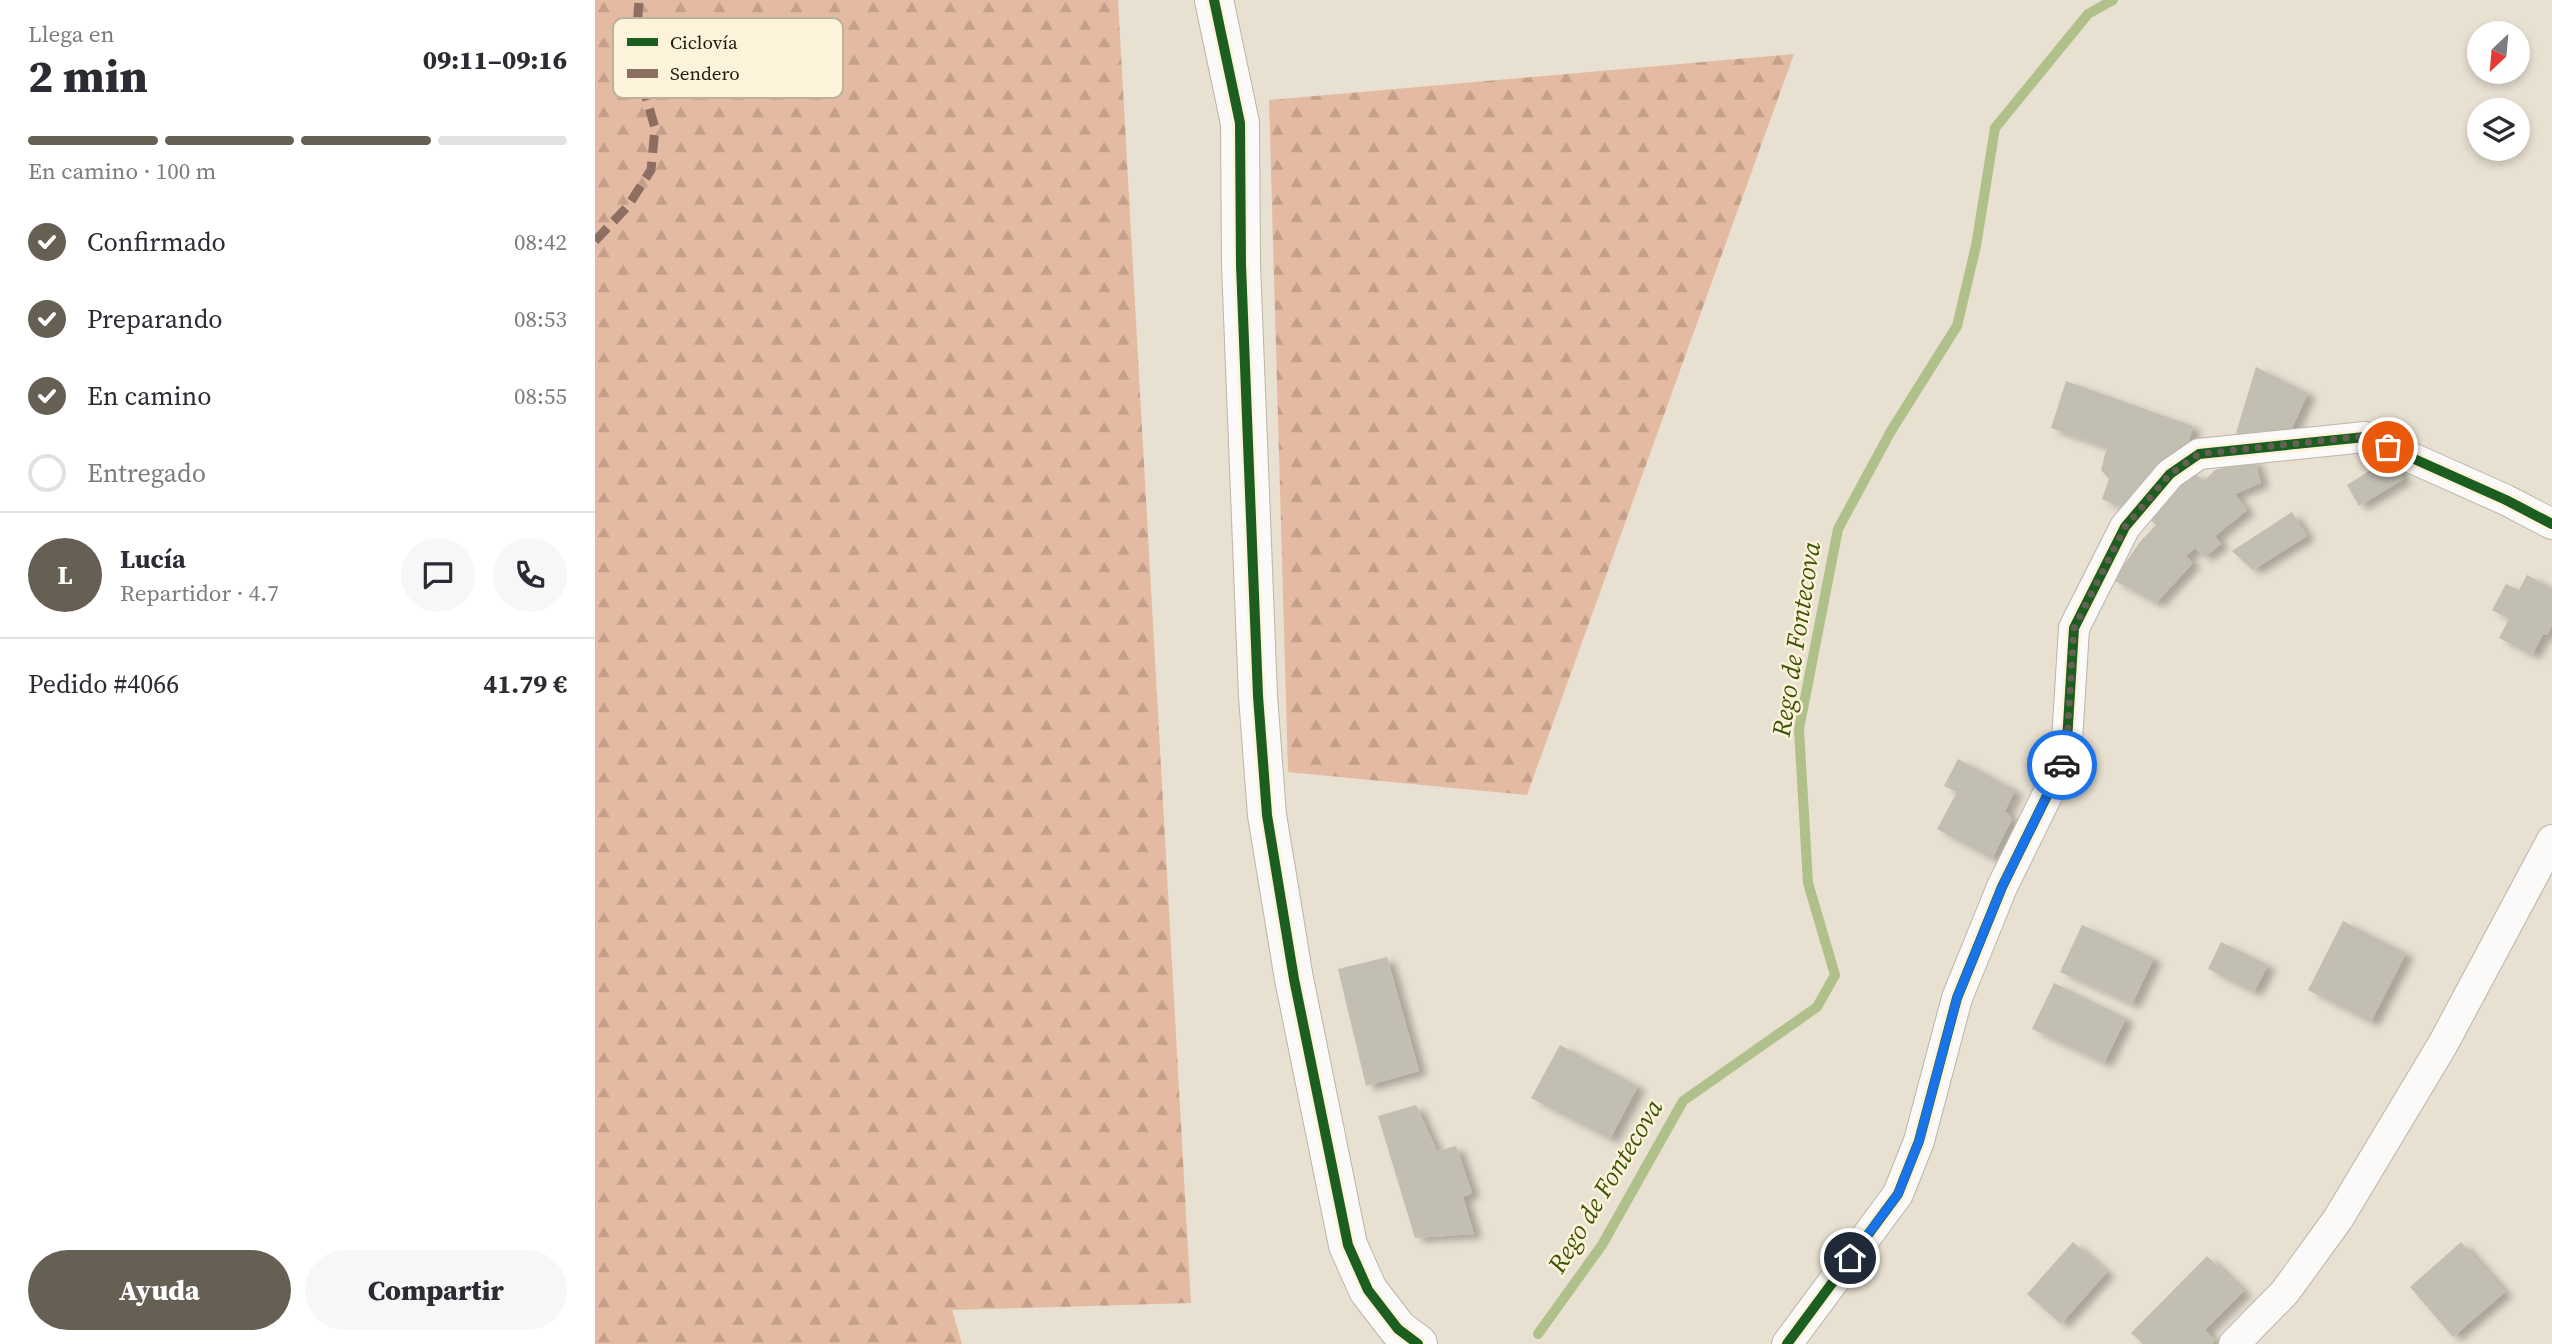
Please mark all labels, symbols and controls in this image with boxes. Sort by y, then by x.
text: Llega en [28,18,114,50]
legend [613,18,843,98]
north arrow [2467,21,2531,84]
map controls [2467,21,2530,161]
text: Ciclovía [670,29,738,55]
text: 09:11–09:16 [423,42,567,78]
text: 2 min [28,44,148,107]
text: Sendero [670,60,740,86]
button: layers [2467,98,2530,161]
text: En camino · 100 m [28,155,216,187]
icon: check [28,223,66,261]
text: Confirmado [87,224,226,260]
text: 08:42 [514,226,567,258]
icon: check [28,300,66,338]
text: Preparando [87,301,223,337]
text: 08:53 [514,303,567,335]
icon: check [28,377,66,415]
text: En camino [87,378,212,414]
text: 08:55 [514,380,567,412]
pin [2358,417,2418,477]
icon: bag [2369,428,2407,466]
text: Entregado [87,455,206,491]
button: chat [401,538,475,612]
button: phone [493,538,567,612]
water label: Rego de Fontecova [1763,538,1829,740]
text: Lucía [120,541,186,577]
text: L [57,557,73,593]
text: Repartidor · 4.7 [120,577,279,609]
text: Pedido #4066 [28,666,179,702]
text: 41.79 € [483,666,567,702]
courier [2027,730,2097,800]
icon: car [2043,746,2081,784]
water label: Rego de Fontecova [1538,1092,1671,1281]
pin [1820,1228,1880,1288]
icon: home [1831,1239,1869,1277]
button: Ayuda [28,1250,291,1330]
button: Compartir [305,1250,567,1330]

